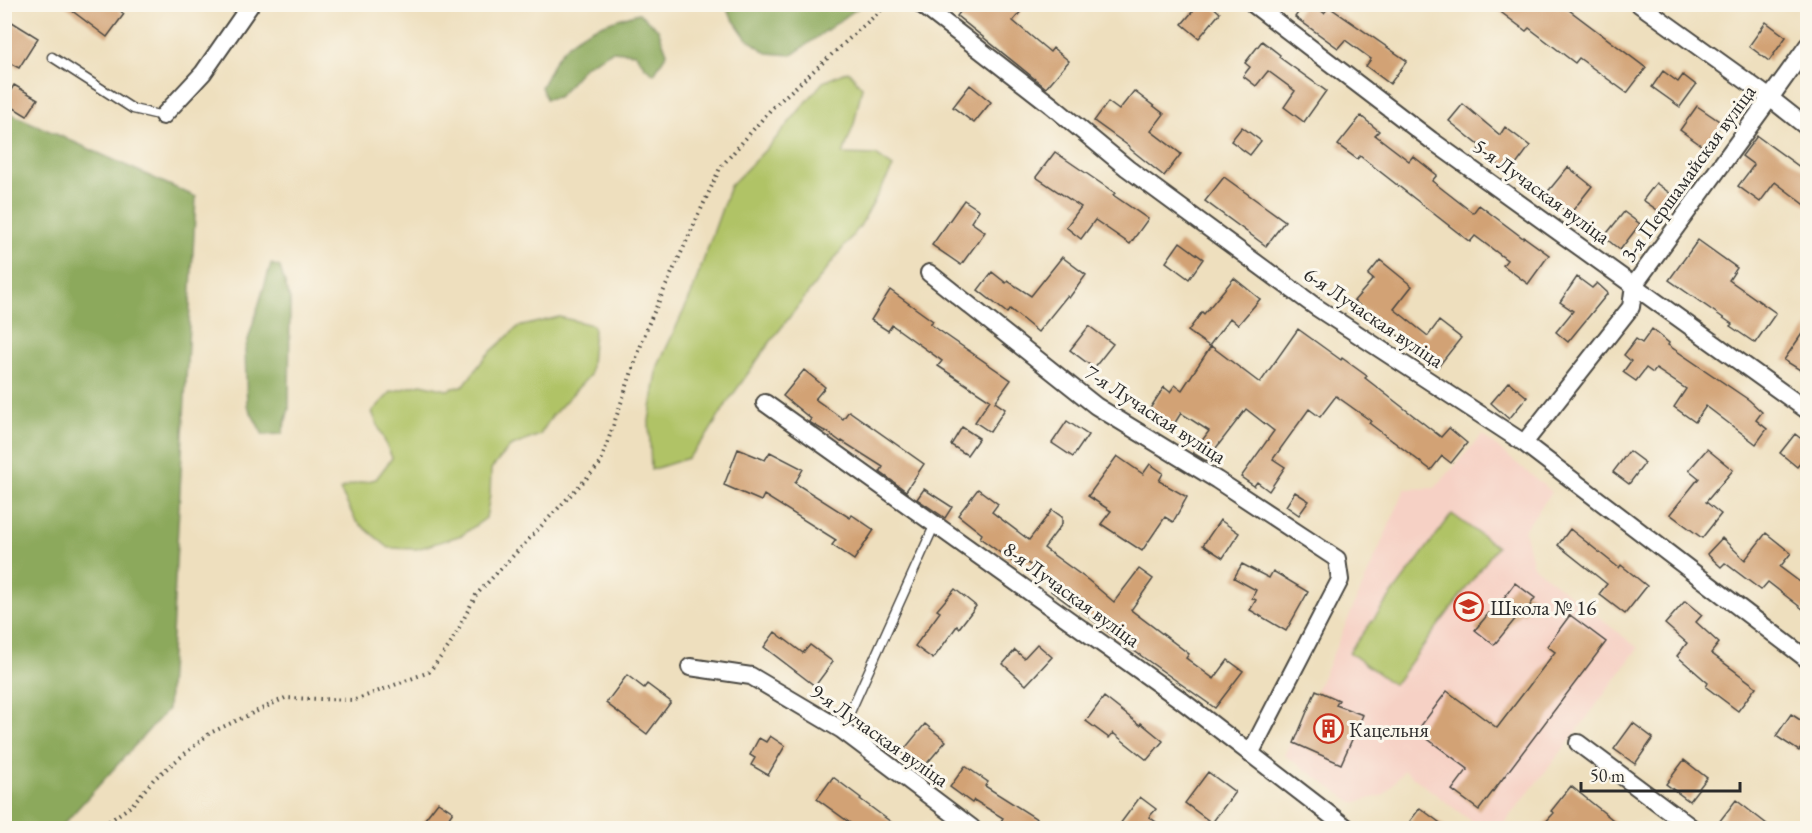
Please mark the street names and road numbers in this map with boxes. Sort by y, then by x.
street label: 3-я Першамайская вуліца [1614,78,1762,267]
street label: 5-я Лучаская вуліца [1468,132,1616,250]
street label: 6-я Лучаская вуліца [1299,260,1450,374]
street label: 7-я Лучаская вуліца [1080,358,1232,470]
street label: 8-я Лучаская вуліца [998,535,1146,653]
street label: 9-я Лучаская вуліца [806,677,955,793]

